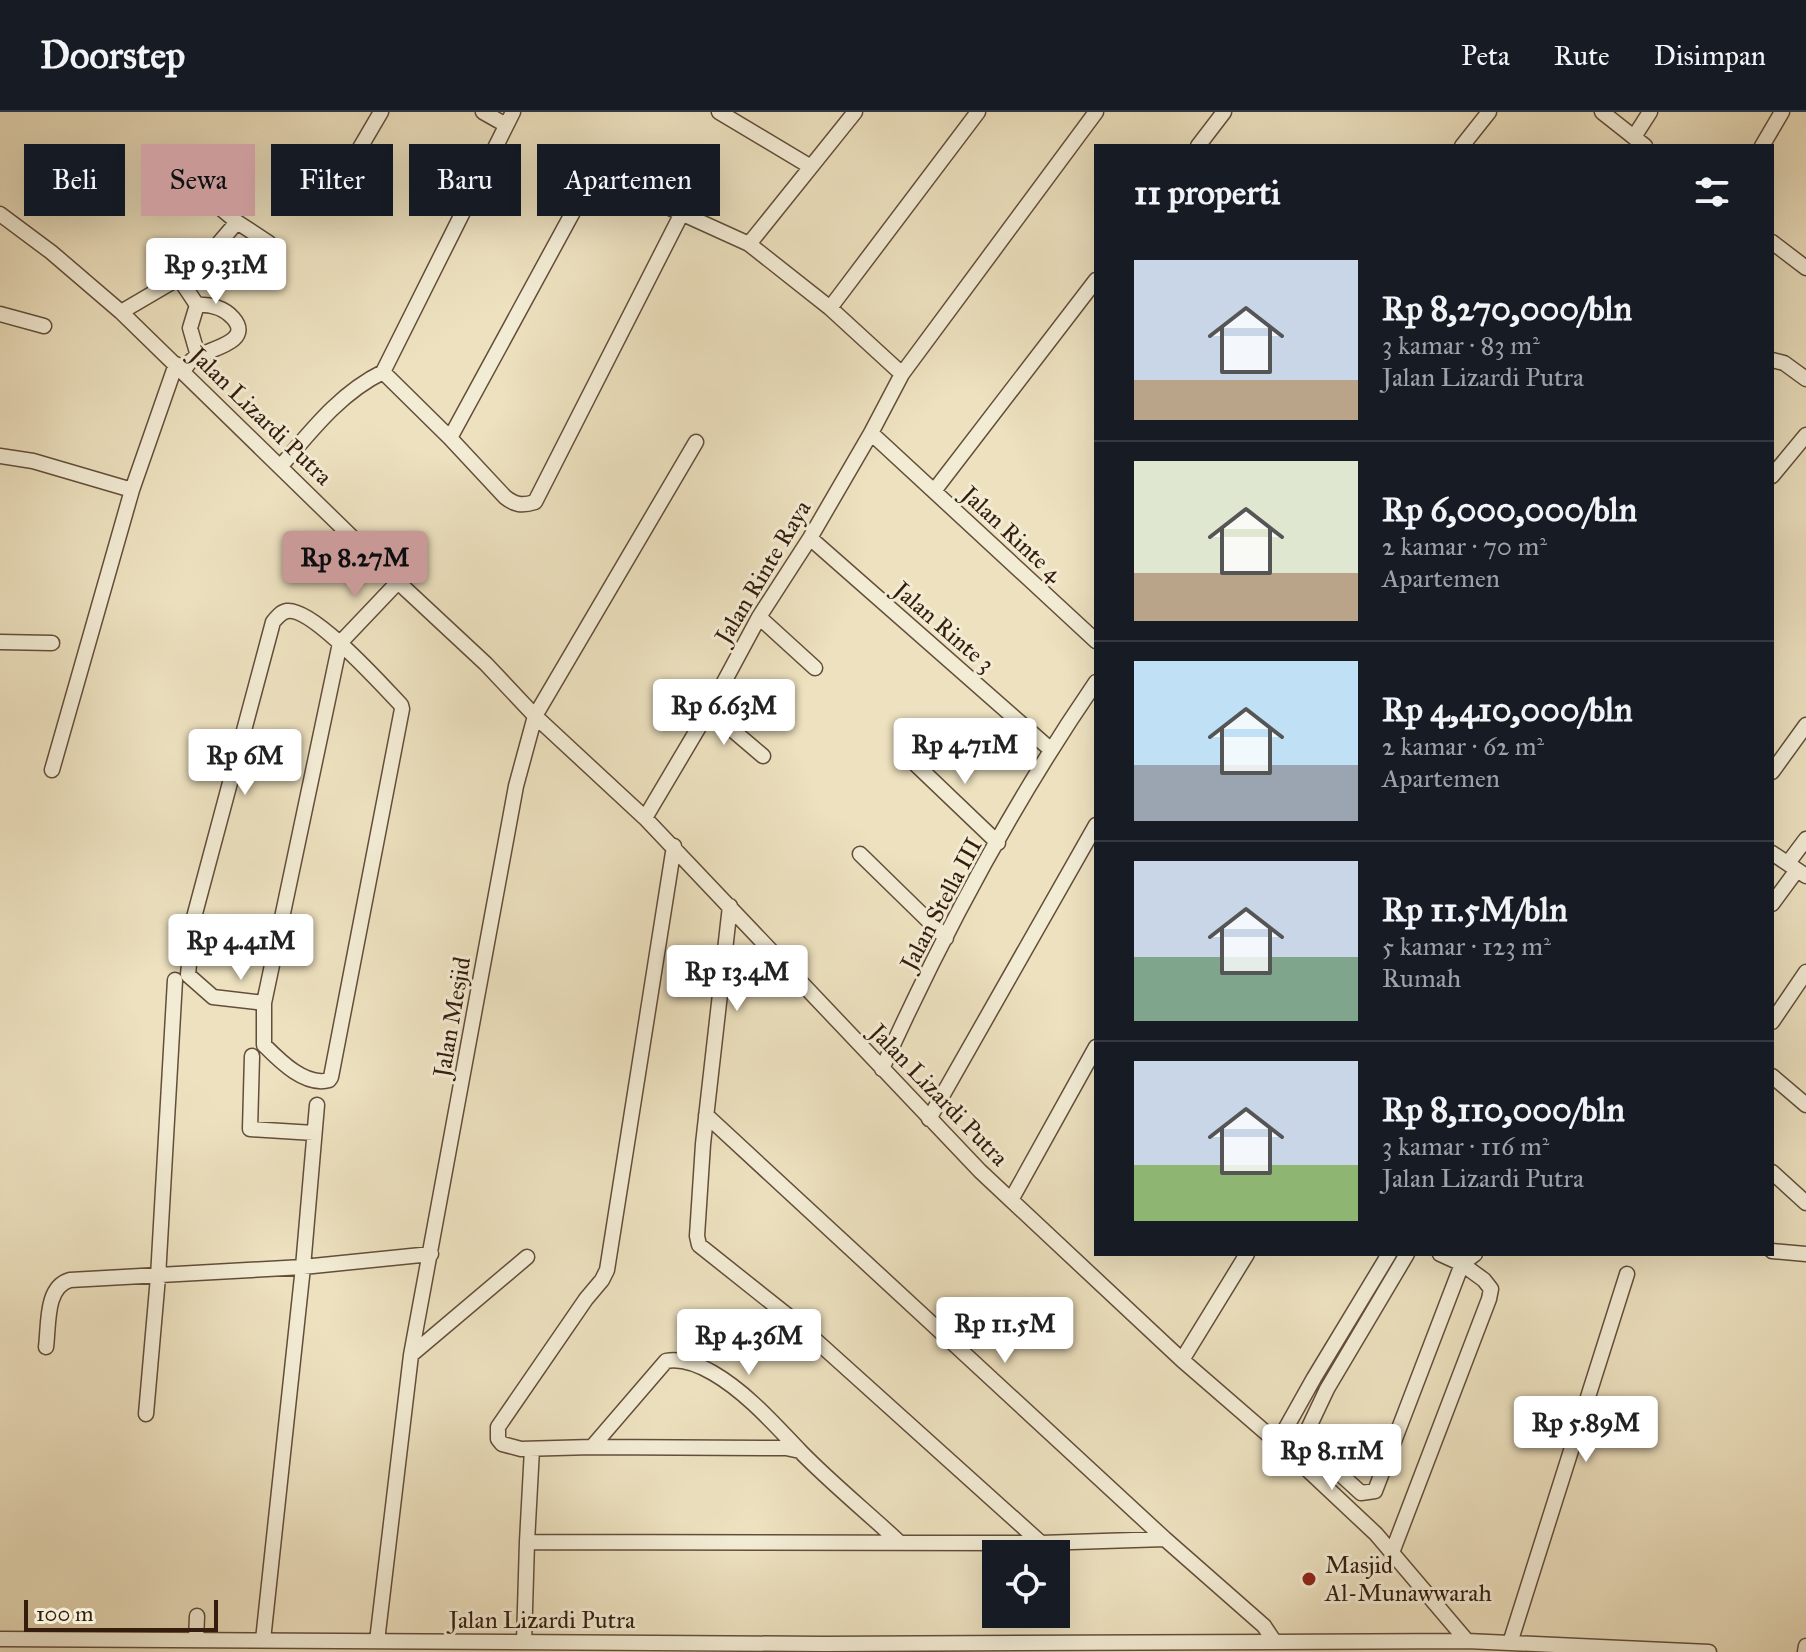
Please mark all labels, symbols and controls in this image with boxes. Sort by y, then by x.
text: Doorstep [40,32,185,78]
text: Peta [1461,38,1510,73]
text: Rute [1554,38,1610,73]
text: Disimpan [1654,38,1766,73]
chip: Beli [24,144,125,216]
chip: Sewa [141,144,255,216]
chip: Filter [271,144,393,216]
chip: Baru [409,144,521,216]
chip: Apartemen [537,144,720,216]
icon: filters [1690,170,1734,214]
text: 11 properti [1134,172,1280,213]
pin: Rp 9.31M [133,238,299,306]
text: Rp 9.31M [164,248,268,280]
text: Rp 8,270,000/bln [1382,288,1632,329]
icon: home [1198,292,1294,388]
text: 3 kamar · 83 m² [1382,329,1540,361]
street label: Jalan Lizardi Putra [181,338,339,492]
text: Jalan Lizardi Putra [1382,361,1584,393]
street label: Jalan Rinte 4 [953,478,1069,589]
text: Rp 6,000,000/bln [1382,489,1637,530]
icon: home [1198,493,1294,589]
street label: Jalan Rinte Raya [707,494,818,652]
text: 2 kamar · 70 m² [1382,530,1547,562]
pin: Rp 8.27M [272,531,438,599]
text: Rp 8.27M [301,541,409,573]
text: Apartemen [1382,562,1500,594]
street label: Jalan Rinte 3 [885,573,1001,679]
pin: Rp 6.63M [641,679,807,747]
text: Rp 6.63M [671,689,777,721]
text: Rp 4,410,000/bln [1382,689,1633,730]
icon: home [1198,693,1294,789]
pin: Rp 4.71M [882,718,1048,786]
text: Rp 4.71M [912,728,1018,760]
pin: Rp 6M [189,729,301,797]
text: 2 kamar · 62 m² [1382,730,1544,762]
text: Rp 6M [206,739,284,771]
text: Apartemen [1382,762,1500,794]
street label: Jalan Stella III [892,833,988,978]
text: Rp 11.5M/bln [1382,889,1568,930]
icon: home [1198,893,1294,989]
pin: Rp 4.41M [158,914,324,982]
text: Rp 4.41M [186,924,296,956]
text: 5 kamar · 123 m² [1382,930,1551,962]
pin: Rp 13.4M [654,945,820,1013]
street label: Jalan Mesjid [426,954,477,1082]
text: Rp 13.4M [685,955,789,987]
text: Rumah [1382,962,1461,994]
street label: Jalan Lizardi Putra [861,1015,1015,1173]
text: Rp 8,110,000/bln [1382,1089,1625,1130]
icon: home [1198,1093,1294,1189]
text: 3 kamar · 116 m² [1382,1130,1549,1162]
text: Jalan Lizardi Putra [1382,1162,1584,1194]
pin: Rp 11.5M [922,1297,1088,1365]
text: Rp 11.5M [954,1307,1056,1339]
pin: Rp 4.36M [666,1309,832,1377]
text: Rp 4.36M [695,1319,803,1351]
pin: Rp 5.89M [1503,1396,1669,1464]
text: Rp 5.89M [1532,1406,1640,1438]
pin: Rp 8.11M [1249,1424,1415,1492]
text: Rp 8.11M [1280,1434,1384,1466]
map controls [982,1540,1070,1628]
button: locate [982,1540,1070,1628]
place label: Masjid Al-Munawwarah [1324,1550,1492,1608]
marker: Masjid Al-Munawwarah [1300,1570,1318,1588]
scale bar [24,1596,218,1632]
text: 100 m [36,1600,93,1627]
street label: Jalan Lizardi Putra [446,1605,636,1635]

